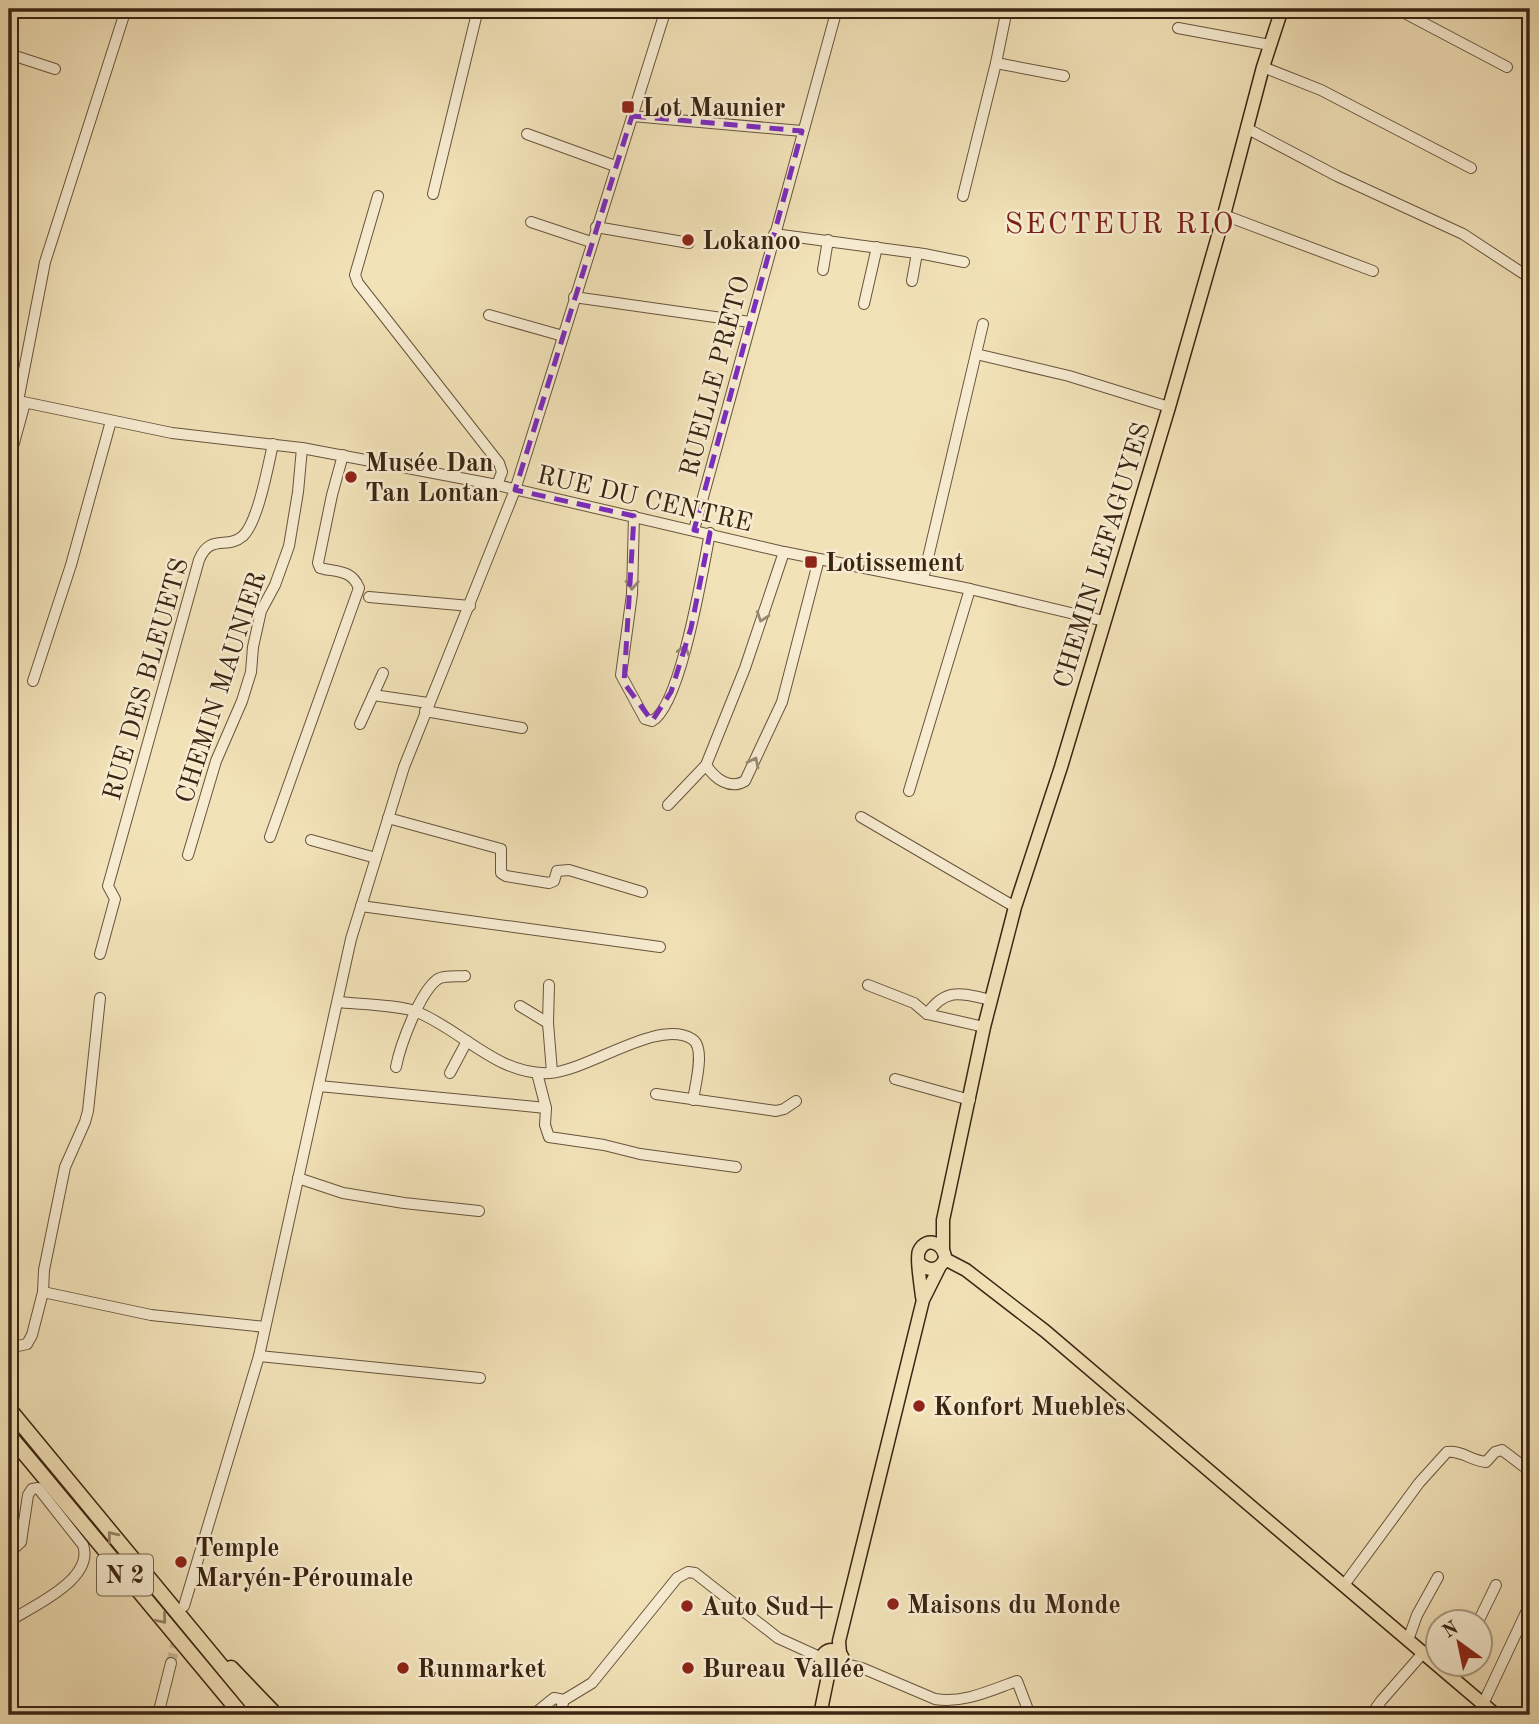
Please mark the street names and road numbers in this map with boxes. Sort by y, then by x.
street label: RUELLE PRETO [677,273,755,480]
street label: CHEMIN LEFAGUYES [1050,420,1156,692]
street label: RUE DU CENTRE [534,462,755,537]
street label: RUE DES BLEUETS [100,555,194,804]
street label: CHEMIN MAUNIER [172,569,272,807]
road number: N 2 [97,1554,153,1596]

